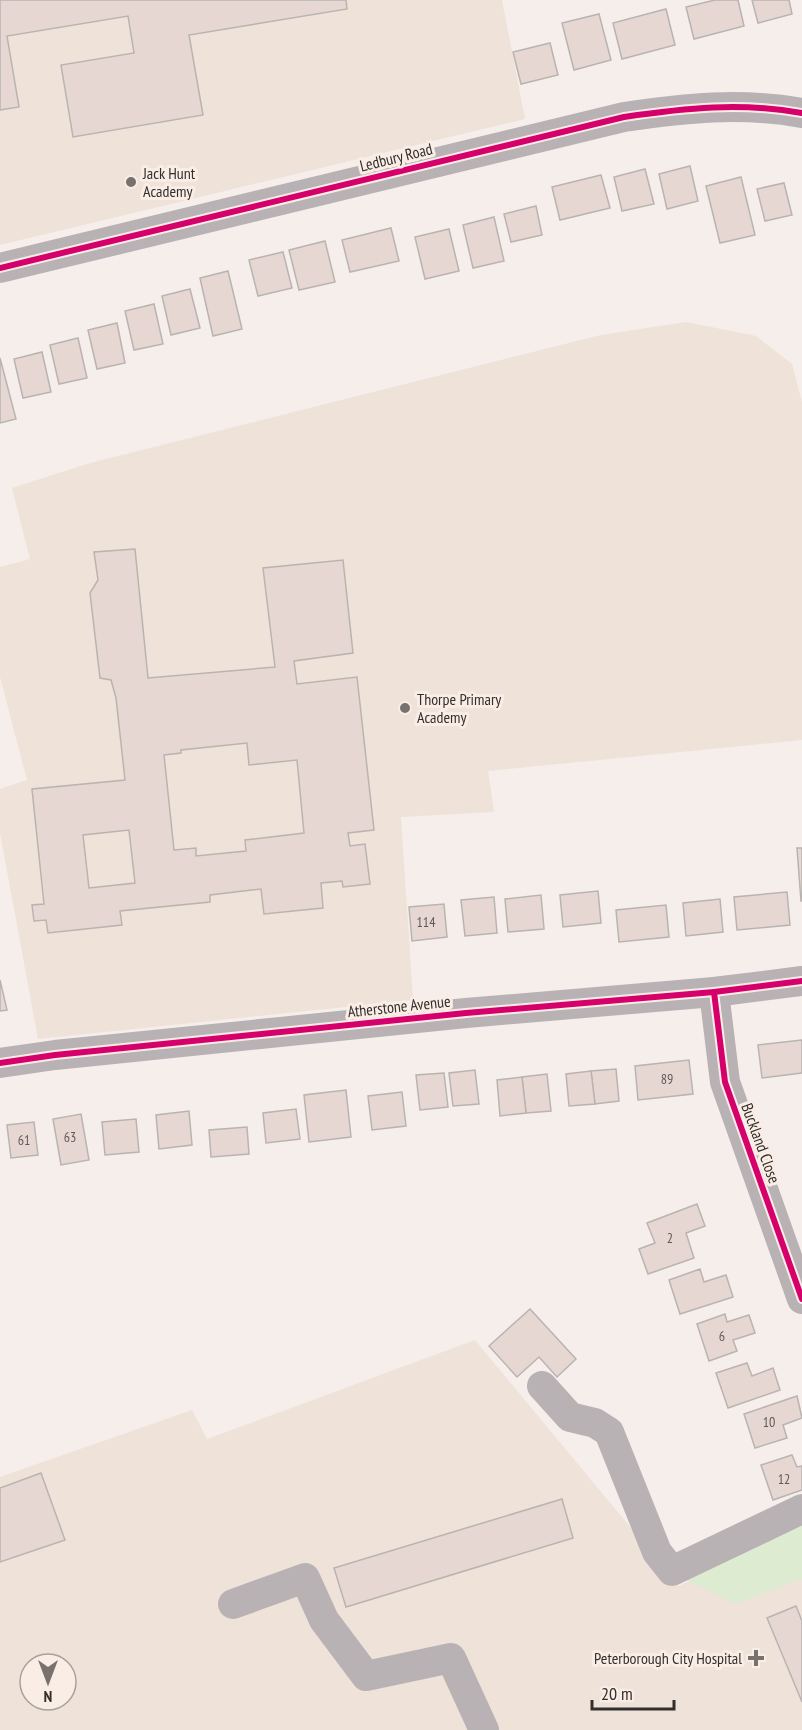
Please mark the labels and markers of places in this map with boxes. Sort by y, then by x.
place label: Jack Hunt Academy [142,163,196,201]
marker: Jack Hunt Academy [124,175,138,189]
place label: Thorpe Primary Academy [417,689,501,727]
marker: Thorpe Primary Academy [398,701,412,715]
place label: Peterborough City Hospital [594,1648,742,1668]
marker: Peterborough City Hospital [747,1649,765,1667]

